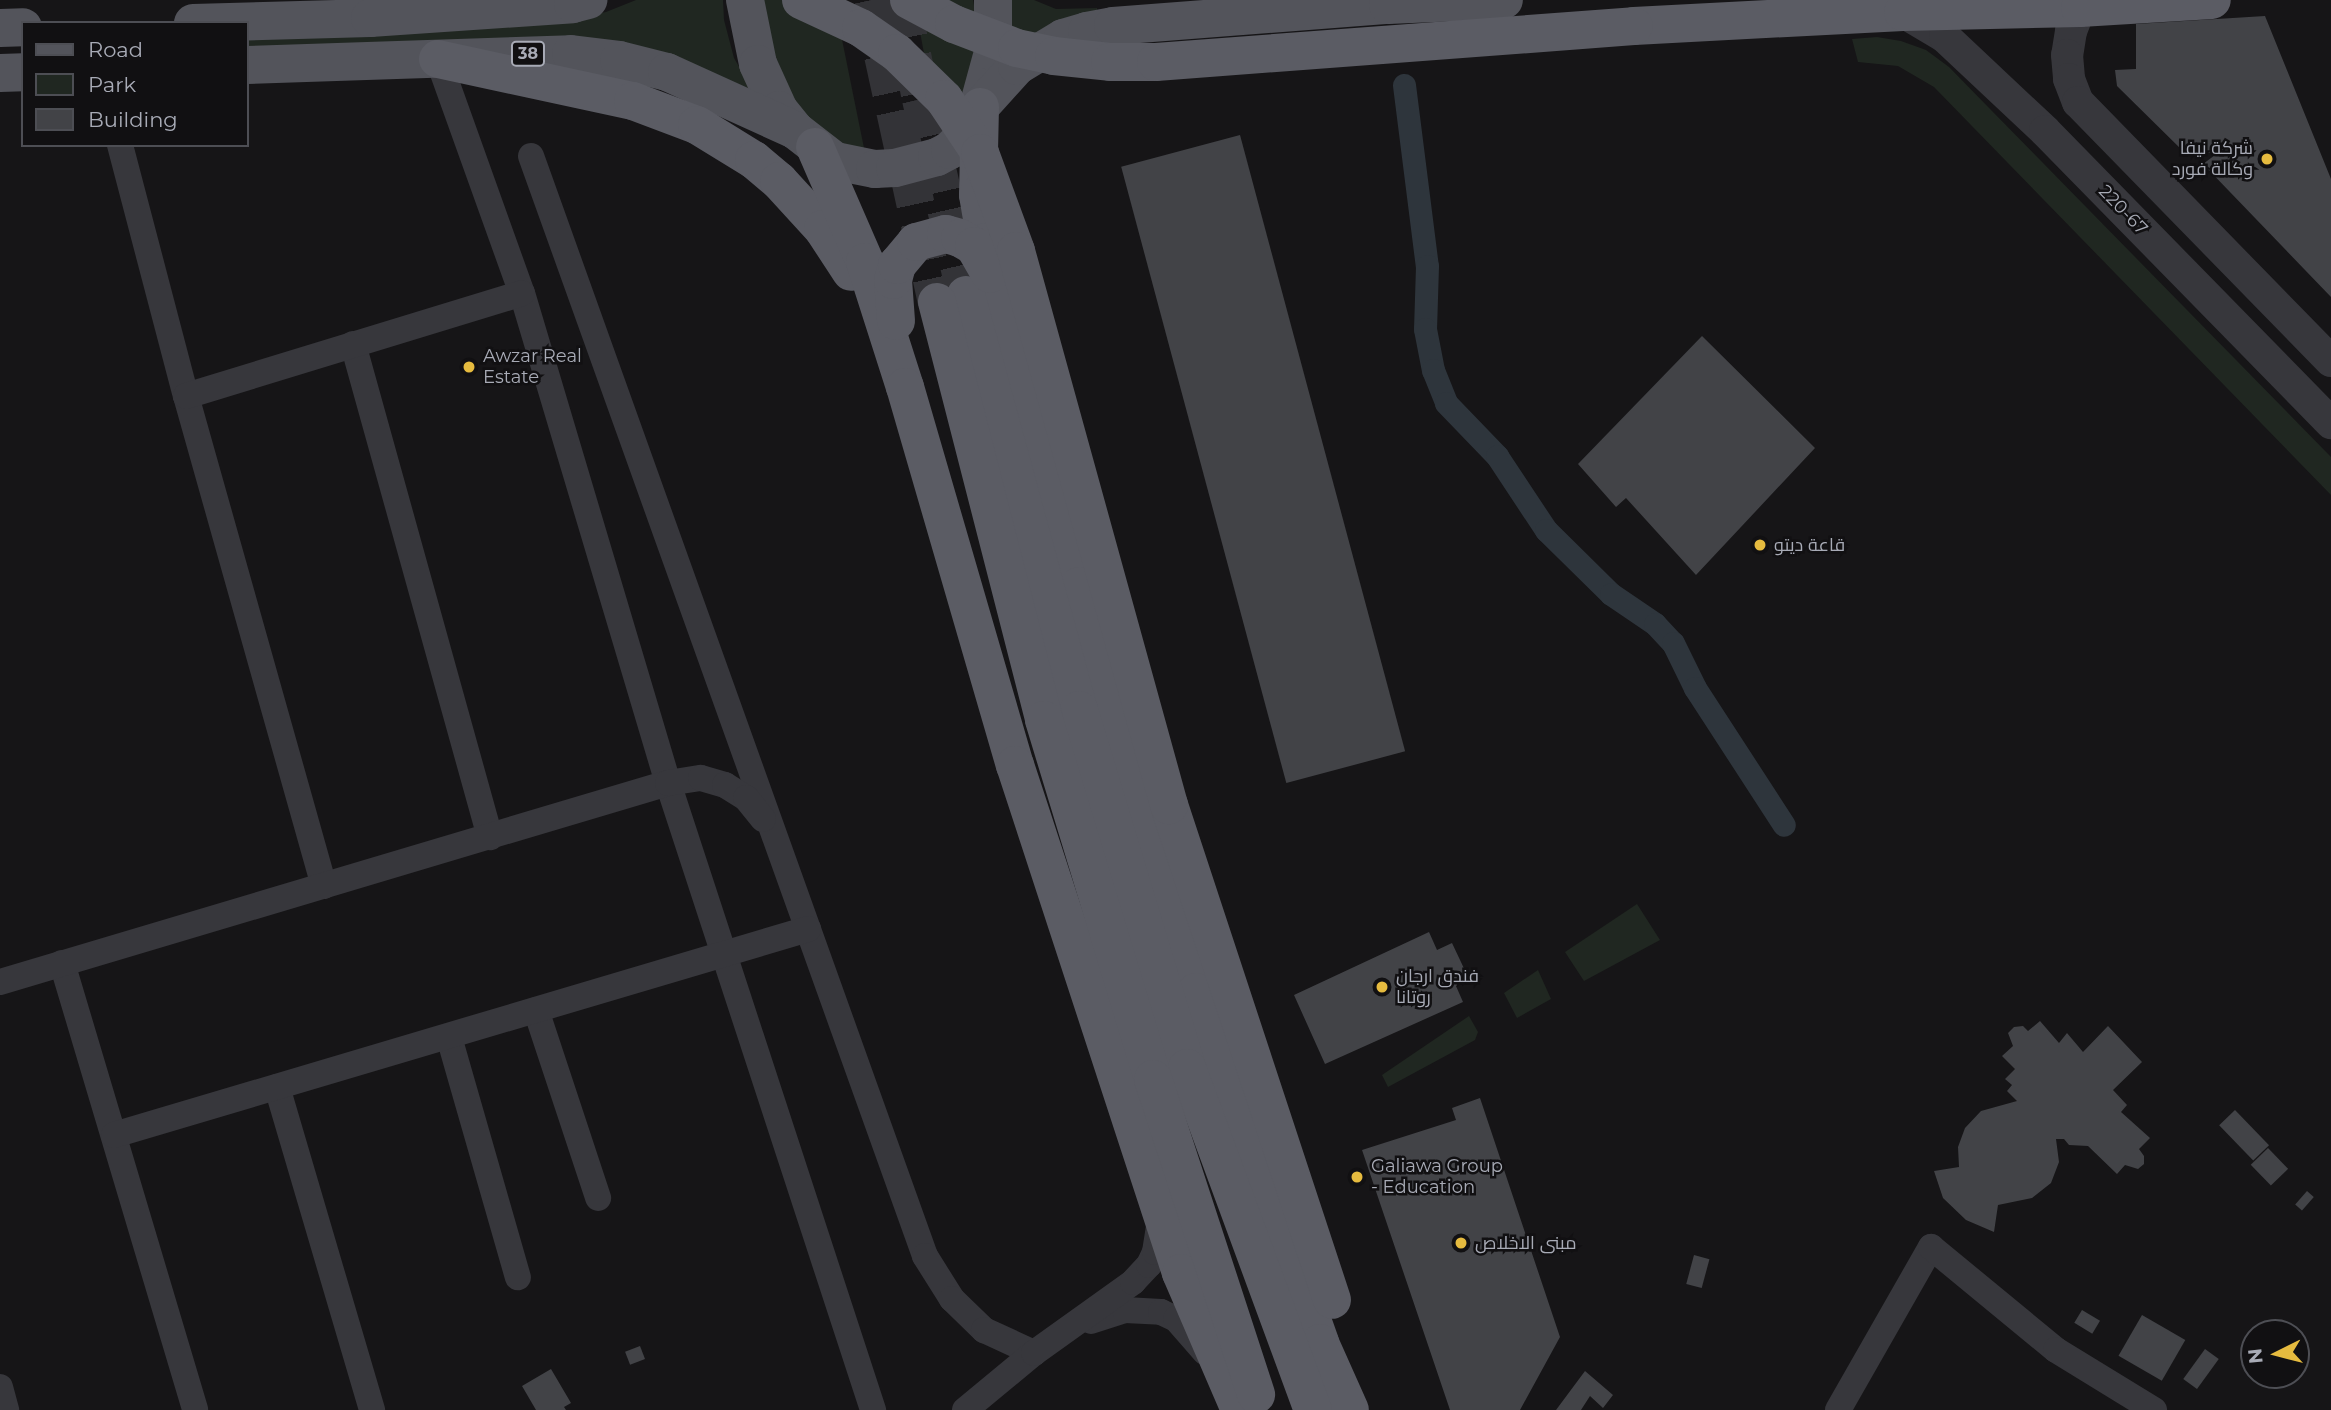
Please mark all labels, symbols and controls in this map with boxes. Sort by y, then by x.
legend [21,21,248,147]
text: Road [88,37,143,62]
road number: 38 [510,42,546,66]
text: Park [88,72,136,97]
text: Building [88,107,178,132]
place label: شركة نيفا وكالة فورد [2172,138,2253,180]
marker: شركة نيفا وكالة فورد [2259,151,2275,167]
street label: 220-67 [2094,181,2152,239]
place label: Awzar Real Estate [483,346,582,388]
marker: Awzar Real Estate [461,359,477,375]
place label: قاعة ديتو [1774,534,1845,556]
marker: قاعة ديتو [1752,537,1768,553]
place label: فندق ارجان روتانا [1396,966,1479,1009]
marker: فندق ارجان روتانا [1374,979,1390,995]
place label: Galiawa Group - Education [1371,1156,1503,1198]
marker: Galiawa Group - Education [1349,1169,1365,1185]
place label: مبنى الاخلاص [1475,1232,1577,1254]
marker: مبنى الاخلاص [1453,1235,1469,1251]
north arrow [2240,1319,2310,1389]
text: N [2243,1347,2268,1365]

